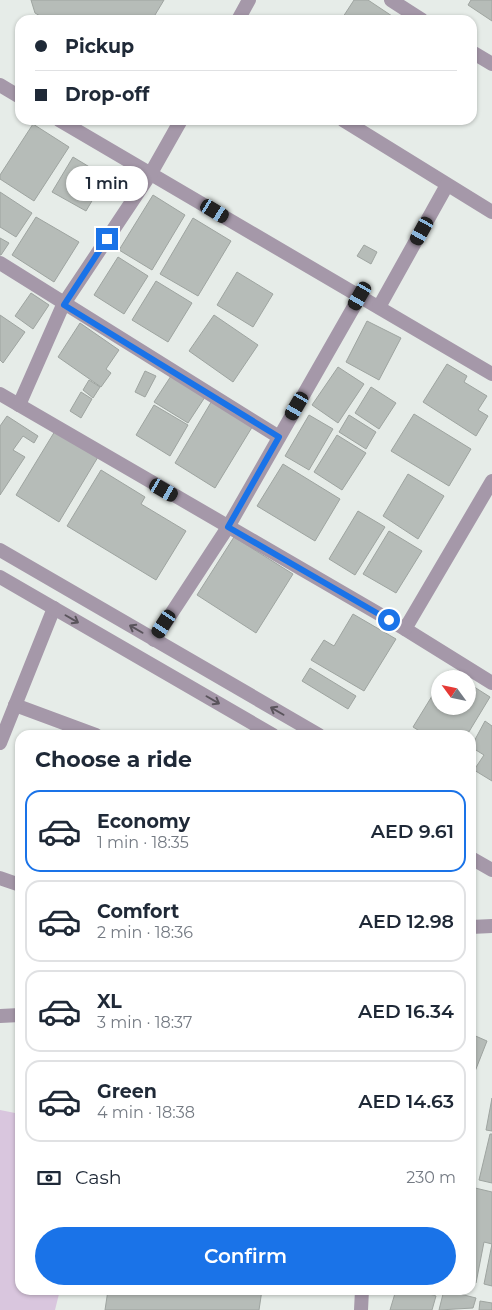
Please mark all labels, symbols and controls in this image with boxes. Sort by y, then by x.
text: Pickup [65,35,134,58]
text: Drop-off [65,83,149,106]
callout: 1 min [66,166,148,202]
text: 1 min [86,174,128,193]
car [198,197,231,225]
car [408,214,435,248]
route end [96,228,118,250]
car [346,279,373,313]
car [283,389,310,423]
car [147,476,180,504]
car [149,607,178,641]
route start [378,609,400,631]
one-way arrow [65,614,80,624]
one-way arrow [129,624,144,634]
north arrow [431,670,476,715]
map controls [431,670,476,715]
one-way arrow [206,696,220,706]
one-way arrow [270,705,284,715]
text: Choose a ride [35,746,192,773]
icon: car [37,809,82,854]
text: Economy [97,810,190,833]
text: AED 9.61 [371,820,454,843]
text: 1 min · 18:35 [97,833,189,852]
icon: car [37,899,82,944]
text: Comfort [97,900,179,923]
text: AED 12.98 [359,910,454,933]
text: 2 min · 18:36 [97,923,193,942]
icon: car [37,989,82,1034]
text: XL [97,990,122,1013]
text: AED 16.34 [358,1000,454,1023]
text: 3 min · 18:37 [97,1013,192,1032]
icon: car [37,1079,82,1124]
text: Green [97,1080,157,1103]
text: AED 14.63 [358,1090,454,1113]
text: 4 min · 18:38 [97,1103,195,1122]
icon: cash [35,1164,63,1192]
text: Cash [75,1166,122,1189]
text: 230 m [406,1168,456,1187]
button: Confirm [35,1227,456,1285]

